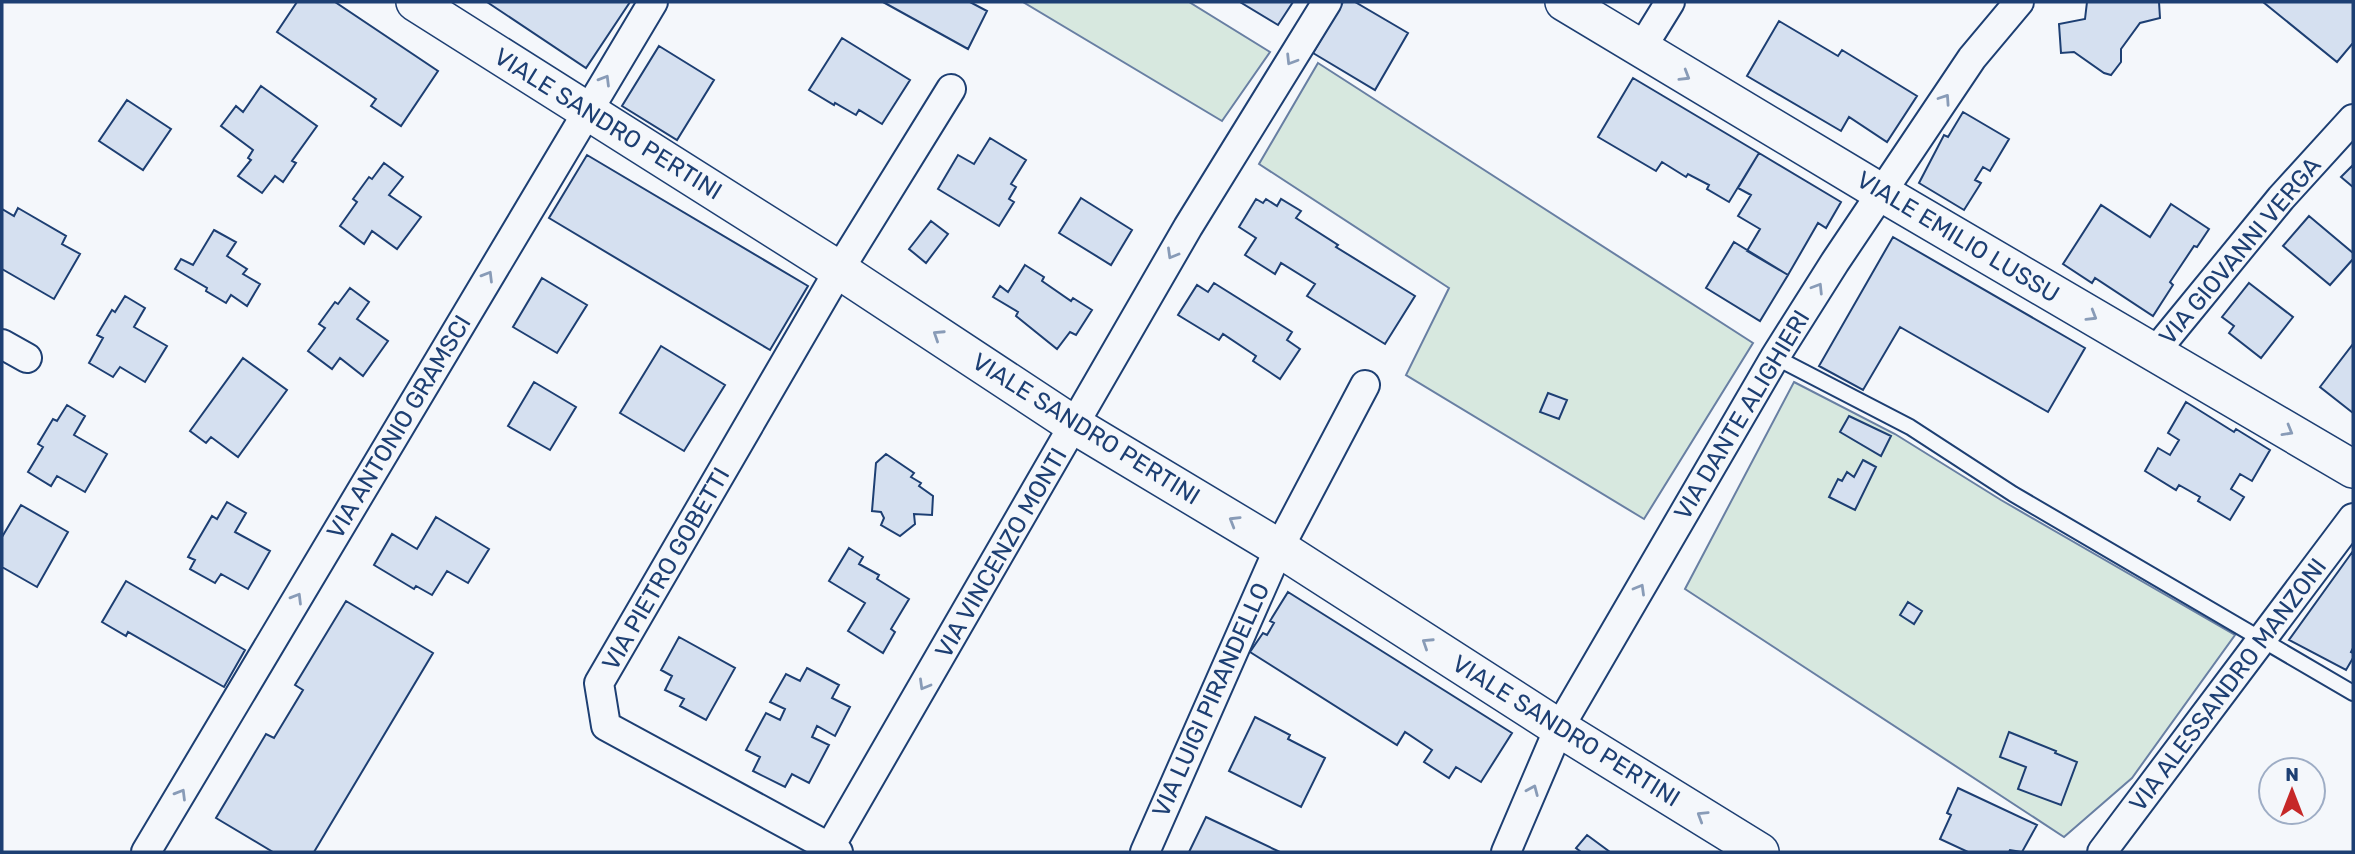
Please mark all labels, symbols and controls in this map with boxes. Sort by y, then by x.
street label: VIALE SANDRO PERTINI [489,42,727,206]
one-way arrow [1286,52,1299,65]
one-way arrow [1678,67,1691,80]
one-way arrow [596,75,609,88]
one-way arrow [1937,94,1949,107]
street label: VIA GIOVANNI VERGA [2153,152,2327,350]
street label: VIALE EMILIO LUSSU [1852,165,2064,309]
one-way arrow [1167,246,1180,259]
one-way arrow [480,270,493,283]
one-way arrow [1810,283,1823,296]
street label: VIA DANTE ALIGHIERI [1668,305,1816,525]
one-way arrow [2084,308,2097,321]
street label: VIA ANTONIO GRAMSCI [321,310,477,544]
one-way arrow [933,331,946,343]
street label: VIALE SANDRO PERTINI [967,347,1205,511]
one-way arrow [2281,423,2294,436]
street label: VIA VINCENZO MONTI [929,443,1073,663]
street label: VIA PIETRO GOBETTI [597,463,735,675]
one-way arrow [1229,516,1242,529]
street label: VIA ALESSANDRO MANZONI [2123,552,2333,818]
street label: VIA LUIGI PIRANDELLO [1147,579,1275,821]
one-way arrow [1632,584,1645,597]
one-way arrow [289,592,302,605]
one-way arrow [1421,638,1434,651]
street label: VIALE SANDRO PERTINI [1447,649,1685,813]
one-way arrow [919,677,932,690]
north arrow [2257,756,2327,826]
one-way arrow [1525,784,1539,797]
one-way arrow [173,788,186,801]
one-way arrow [1696,812,1709,825]

